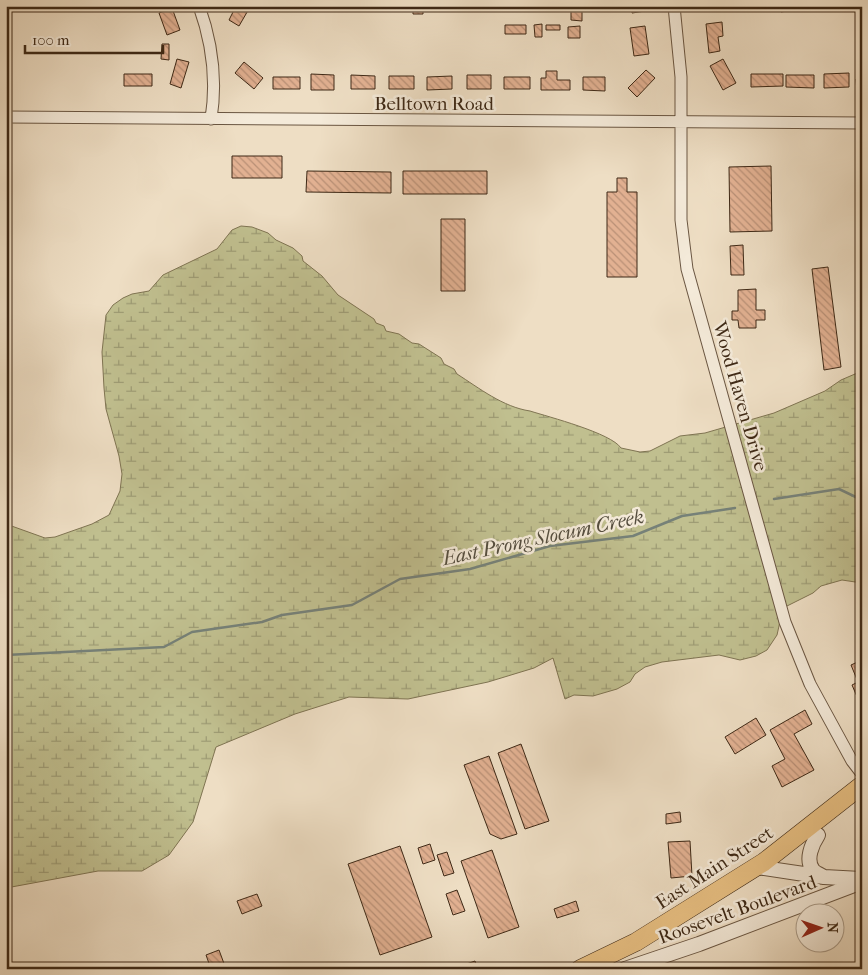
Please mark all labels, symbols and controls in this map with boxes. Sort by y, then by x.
scale bar [25,22,162,54]
text: 100 m [32,31,70,49]
street label: Belltown Road [374,93,494,115]
street label: Wood Haven Drive [708,318,772,474]
water label: East Prong Slocum Creek [439,505,646,570]
street label: East Main Street [652,822,777,914]
street label: Roosevelt Boulevard [655,871,820,949]
north arrow [796,902,846,952]
text: N [824,922,841,934]

